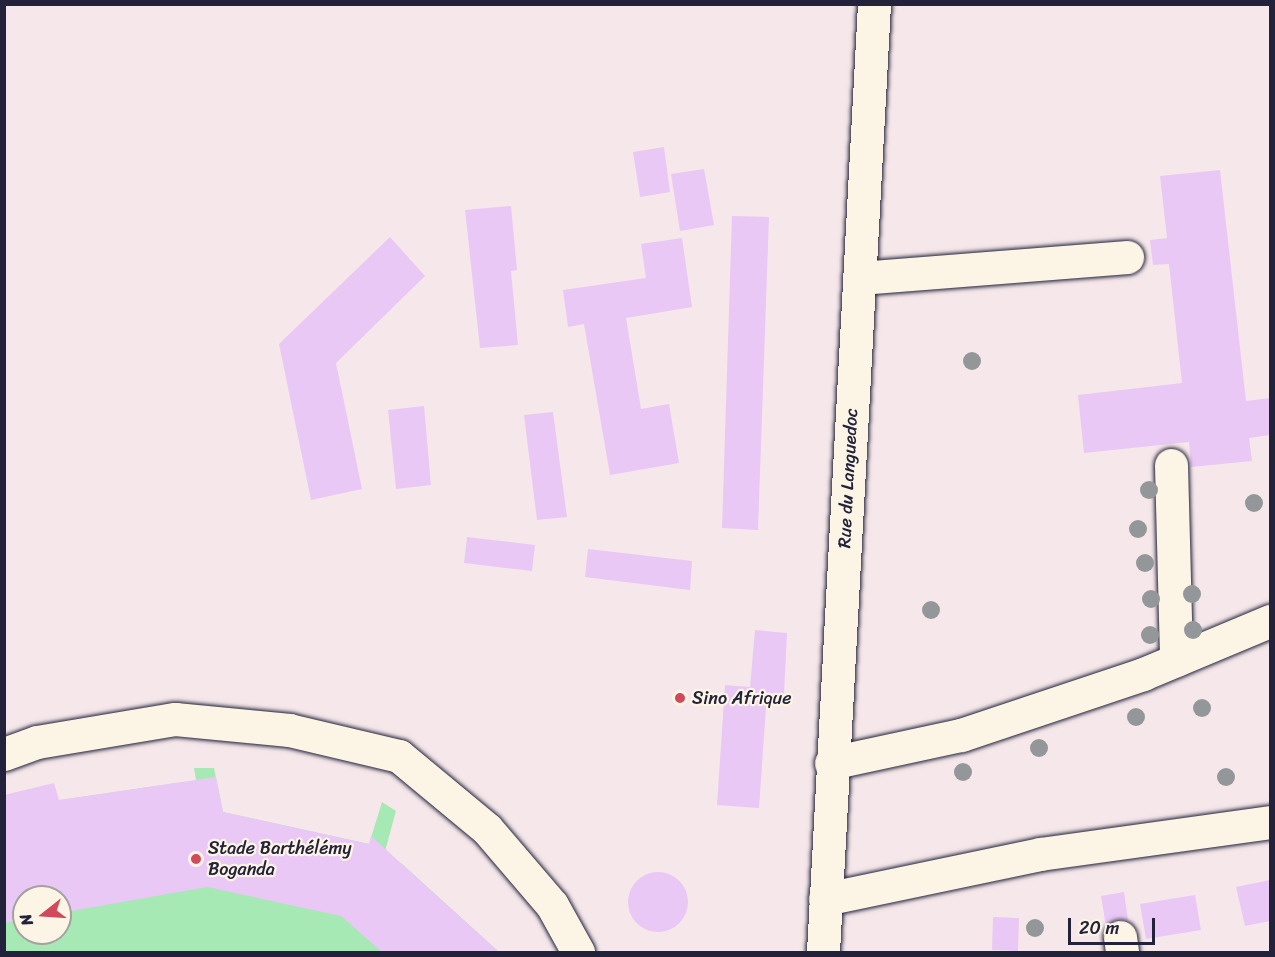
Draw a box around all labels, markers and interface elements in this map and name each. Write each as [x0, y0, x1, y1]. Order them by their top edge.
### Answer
street label: Rue du Languedoc [834, 407, 862, 549]
place label: Sino Afrique [692, 687, 791, 709]
marker: Sino Afrique [673, 691, 687, 705]
place label: Stade Barthélémy Boganda [208, 838, 351, 880]
marker: Stade Barthélémy Boganda [189, 852, 203, 866]
north arrow [12, 885, 72, 945]
scale bar [1071, 906, 1158, 944]
text: N [11, 910, 42, 929]
text: 20 m [1079, 912, 1119, 944]

